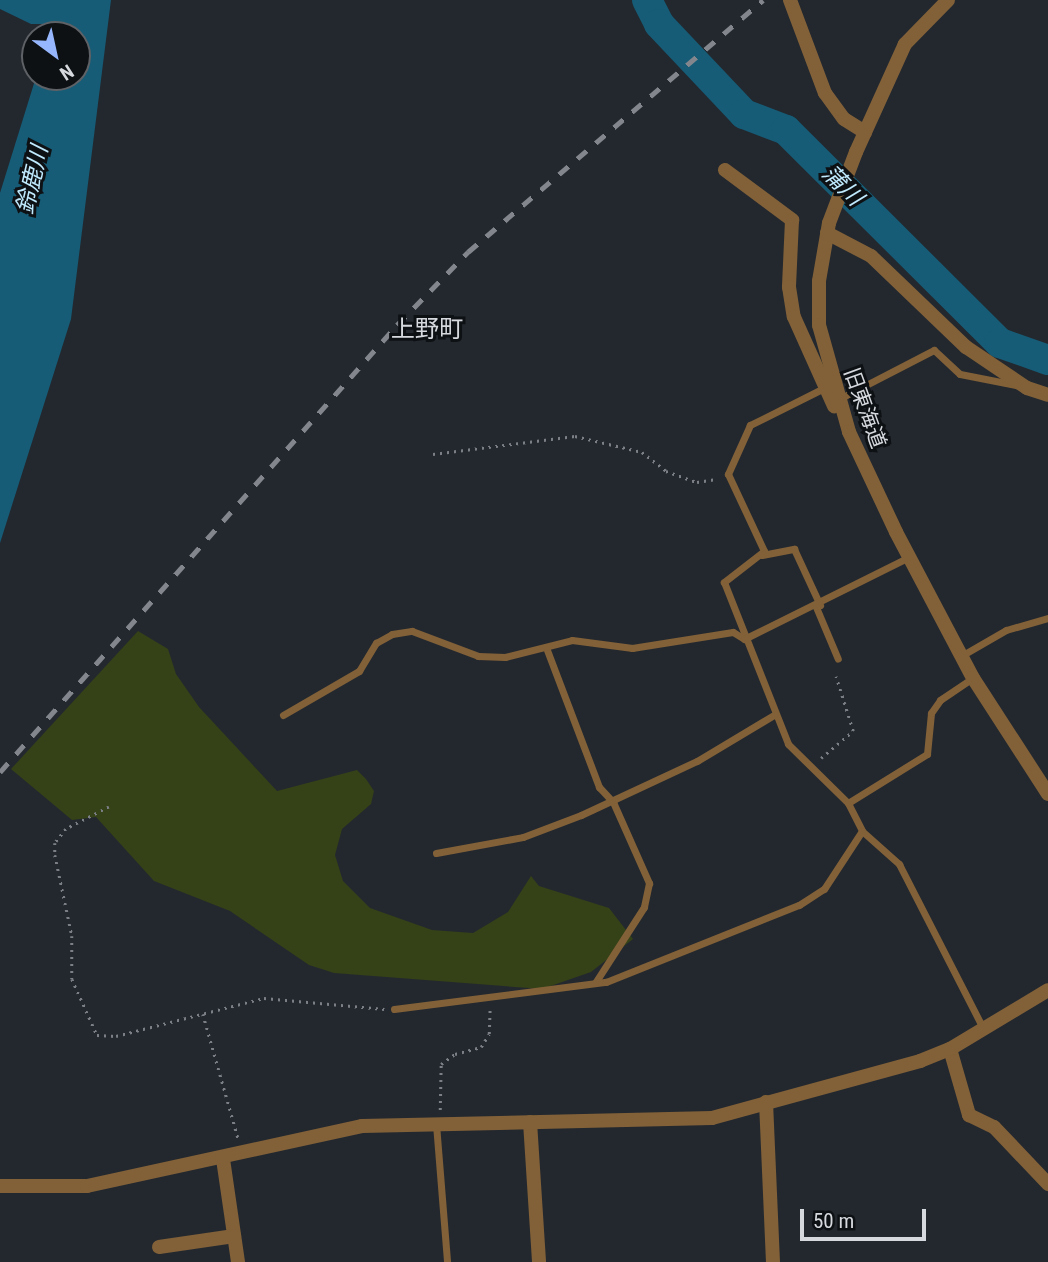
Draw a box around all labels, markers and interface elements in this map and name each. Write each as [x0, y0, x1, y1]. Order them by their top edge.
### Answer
north arrow [21, 21, 91, 91]
text: N [55, 60, 78, 85]
water label: 鈴鹿川 [12, 143, 54, 217]
water label: 蒲川 [816, 160, 868, 212]
district label: 上野町 [391, 316, 463, 344]
street label: 旧東海道 [839, 364, 891, 452]
scale bar [803, 1196, 929, 1240]
text: 50 m [813, 1209, 854, 1233]

